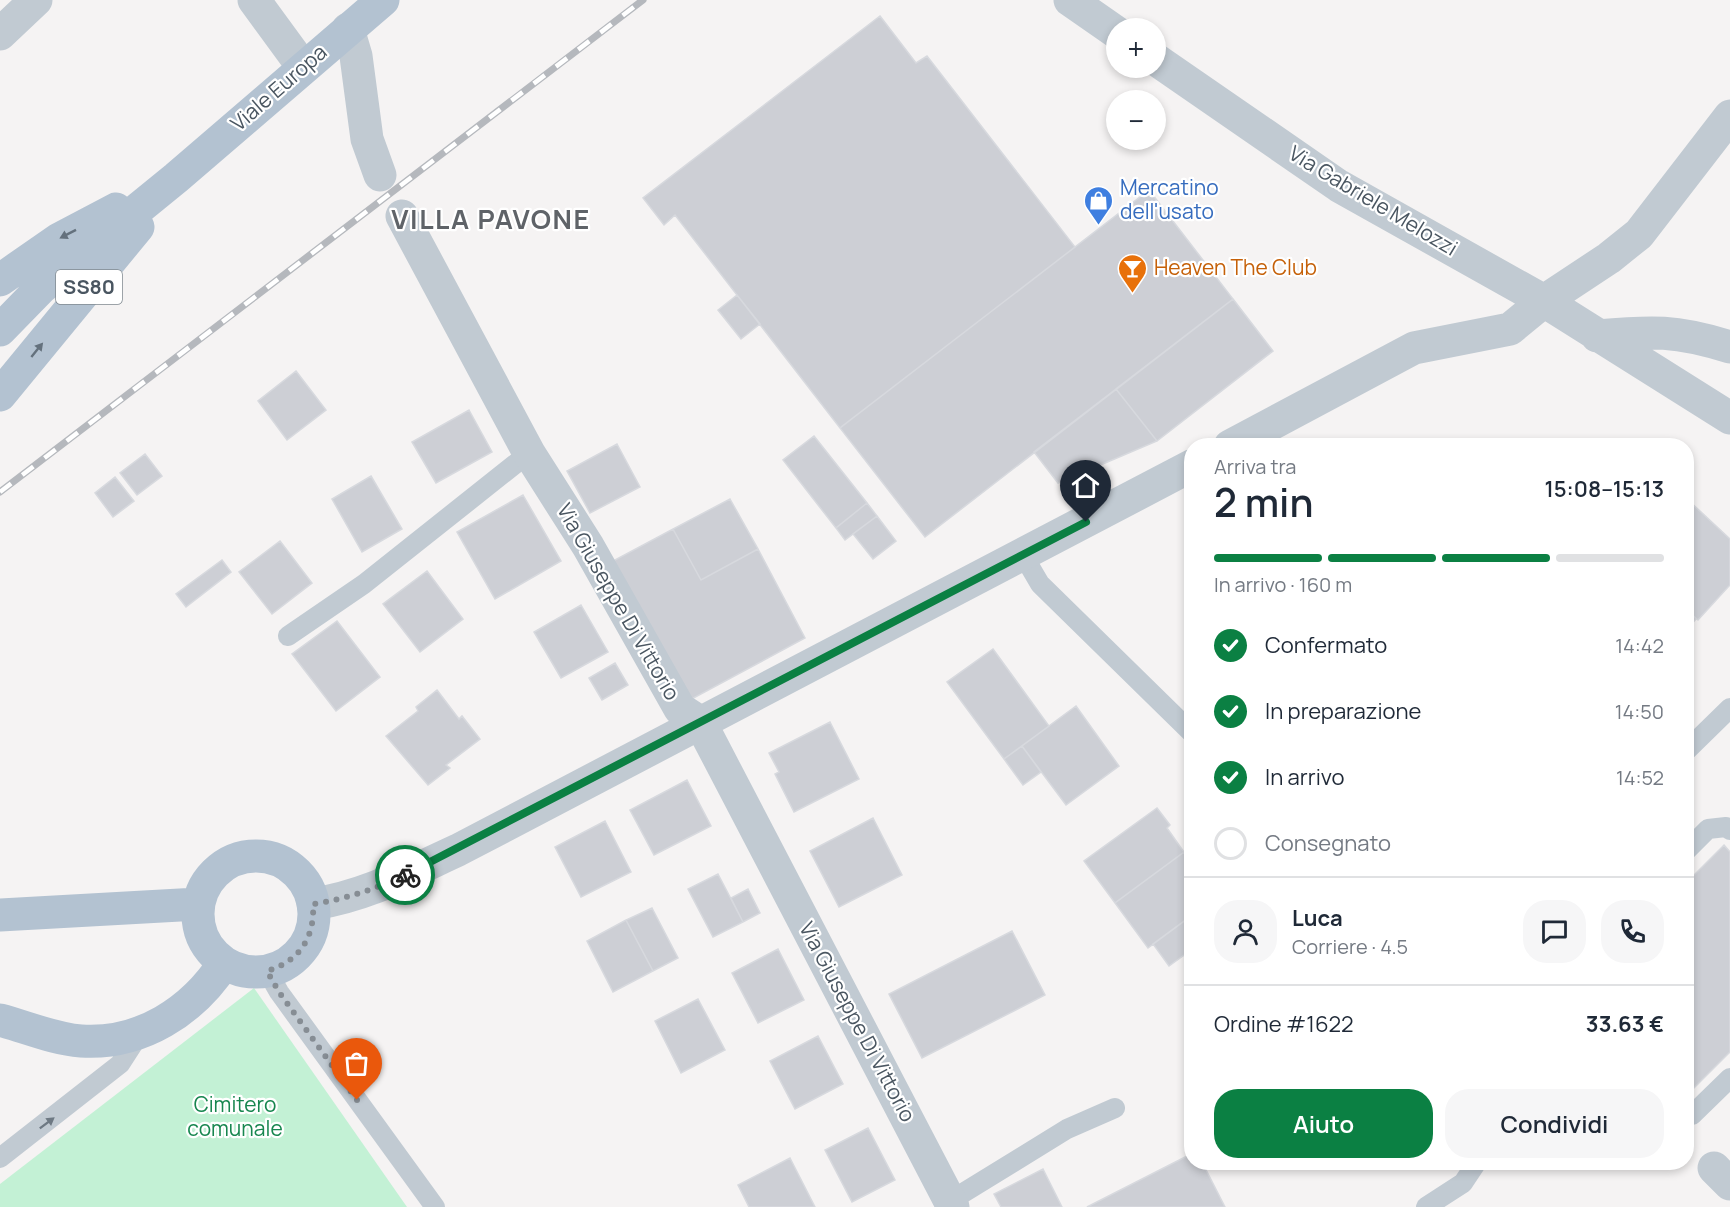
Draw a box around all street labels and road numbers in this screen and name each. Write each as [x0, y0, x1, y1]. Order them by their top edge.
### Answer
street label: Viale Europa [224, 38, 332, 137]
street label: Via Gabriele Melozzi [1284, 139, 1463, 262]
road number: SS80 [56, 270, 122, 304]
street label: Via Giuseppe Di Vittorio [551, 498, 687, 705]
street label: Via Giuseppe Di Vittorio [793, 917, 923, 1126]

